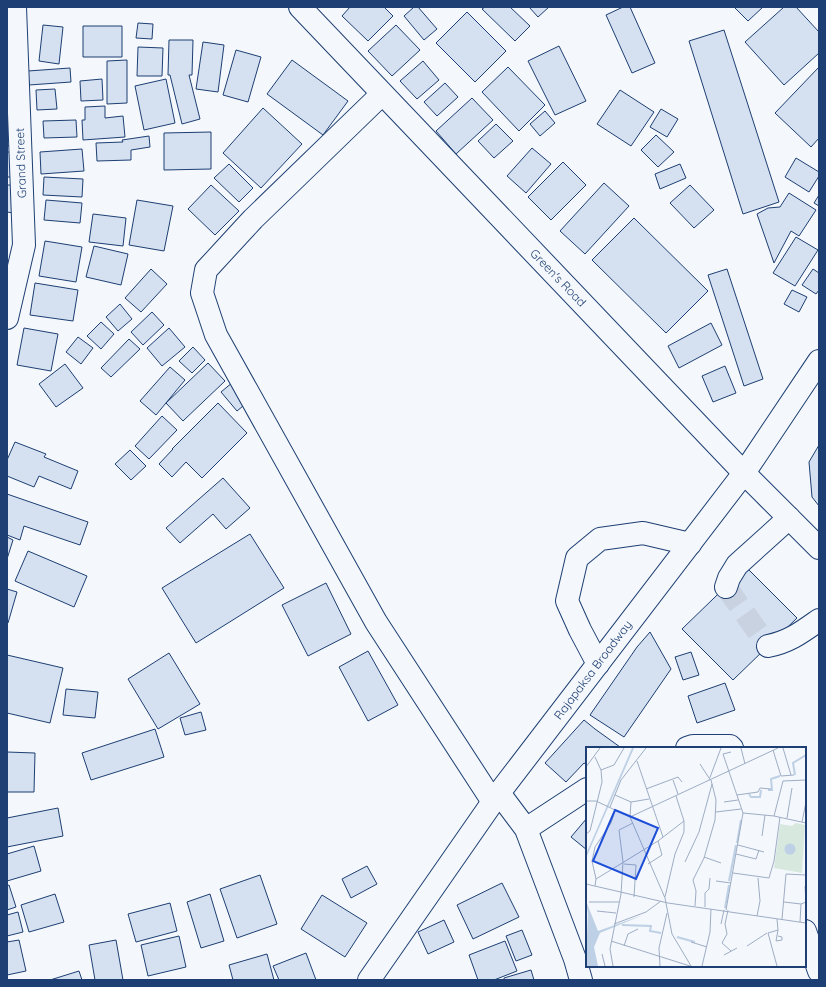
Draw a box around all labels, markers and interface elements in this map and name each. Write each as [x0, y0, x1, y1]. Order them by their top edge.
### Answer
street label: Grand Street [12, 128, 29, 198]
street label: Green's Road [527, 246, 590, 310]
street label: Rajapaksa Broadway [550, 617, 635, 722]
inset map [586, 747, 806, 967]

